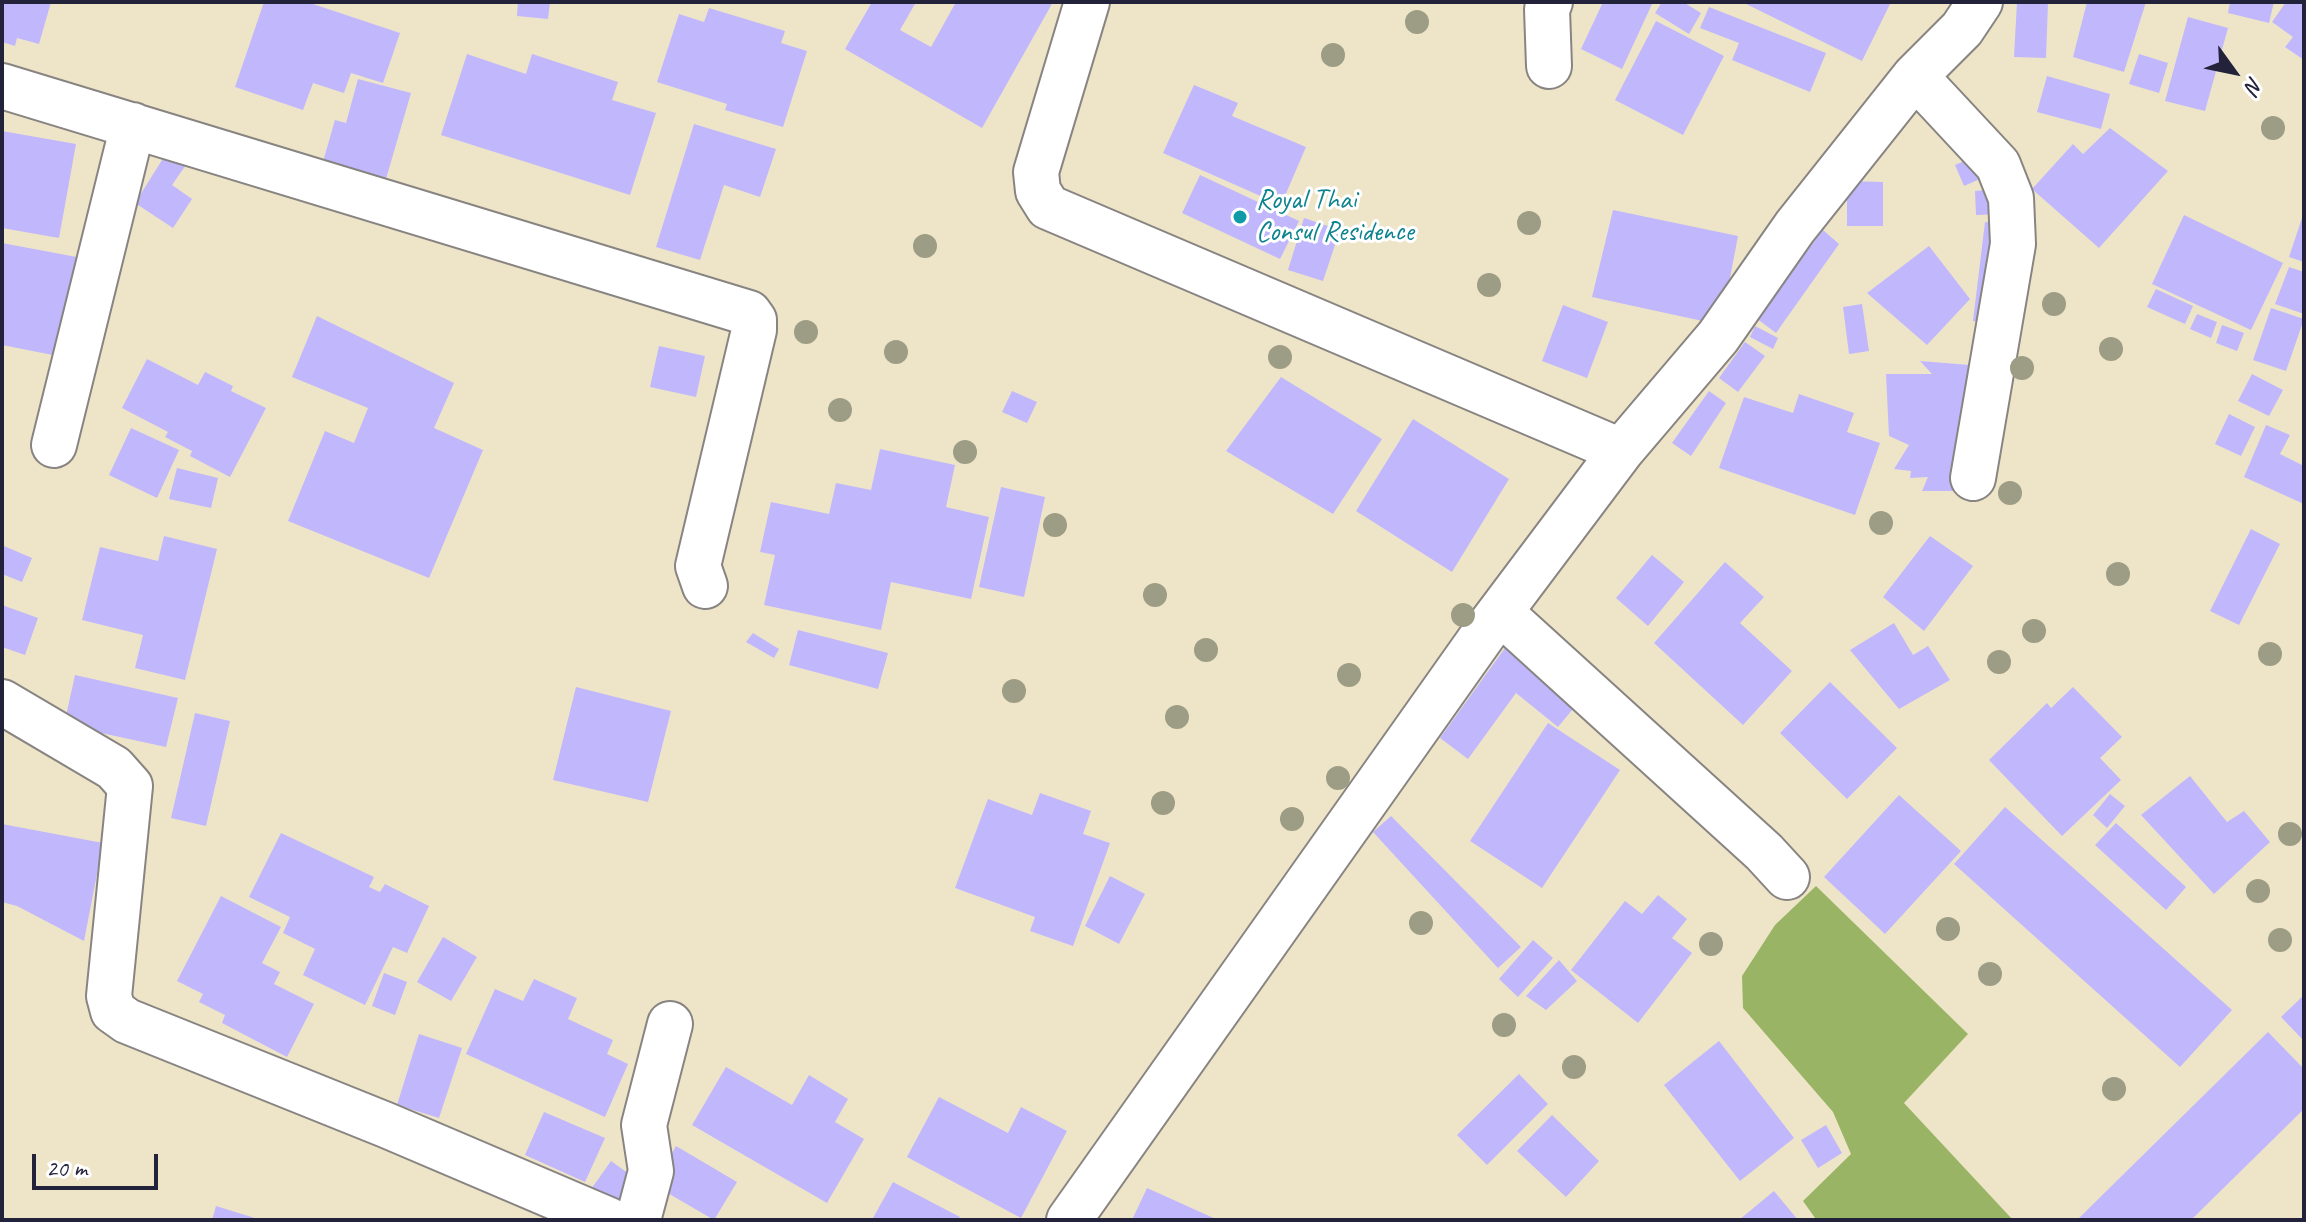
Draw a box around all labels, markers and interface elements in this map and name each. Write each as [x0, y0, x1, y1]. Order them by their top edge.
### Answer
north arrow [2194, 32, 2274, 112]
text: N [2239, 72, 2270, 98]
place label: Royal Thai Consul Residence [1256, 184, 1413, 250]
marker: Royal Thai Consul Residence [1231, 208, 1249, 226]
scale bar [36, 1138, 162, 1188]
text: 20 m [46, 1153, 87, 1183]

